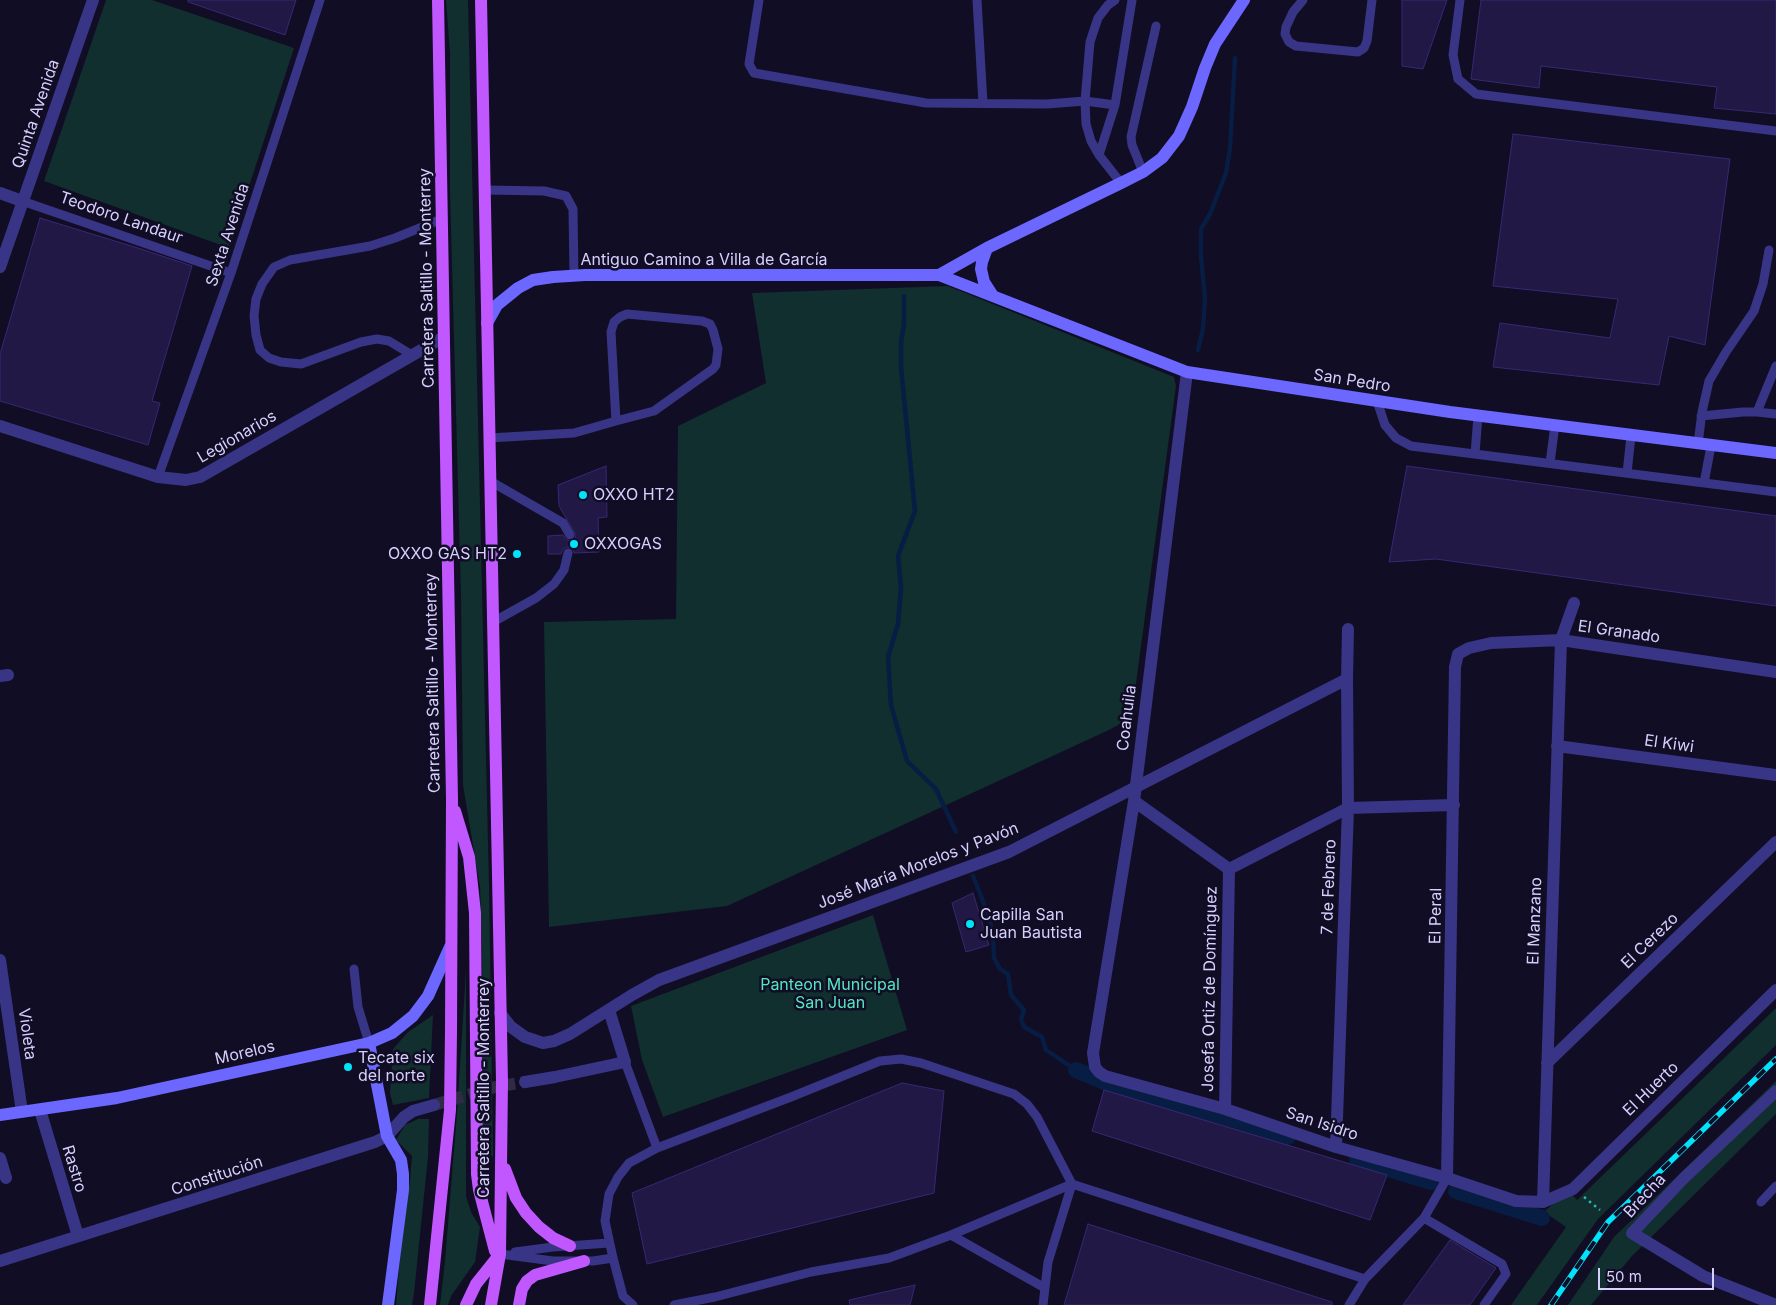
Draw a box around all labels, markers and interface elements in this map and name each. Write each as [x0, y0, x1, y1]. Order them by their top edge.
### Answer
street label: Quinta Avenida [8, 57, 64, 171]
street label: Carretera Saltillo - Monterrey [415, 168, 439, 388]
street label: Sexta Avenida [202, 181, 254, 289]
street label: Teodoro Landaur [57, 188, 185, 248]
street label: Antiguo Camino a Villa de García [580, 250, 828, 270]
street label: San Pedro [1312, 365, 1392, 397]
street label: Legionarios [194, 407, 280, 467]
place label: OXXO HT2 [593, 485, 675, 505]
marker: OXXO HT2 [577, 489, 589, 501]
place label: OXXOGAS [584, 534, 662, 554]
marker: OXXOGAS [568, 538, 580, 550]
place label: OXXO GAS HT2 [388, 544, 507, 564]
marker: OXXO GAS HT2 [511, 548, 523, 560]
street label: Carretera Saltillo - Monterrey [421, 573, 445, 793]
street label: El Granado [1577, 617, 1661, 647]
street label: Coahuila [1113, 684, 1141, 752]
street label: El Kiwi [1643, 731, 1695, 757]
street label: José María Morelos y Pavón [815, 819, 1021, 913]
street label: 7 de Febrero [1318, 839, 1340, 935]
street label: El Manzano [1524, 877, 1546, 965]
street label: Josefa Ortiz de Domínguez [1199, 886, 1221, 1092]
street label: El Peral [1426, 888, 1446, 944]
place label: Capilla San Juan Bautista [980, 905, 1082, 943]
street label: El Cerezo [1617, 909, 1683, 973]
marker: Capilla San Juan Bautista [964, 918, 976, 930]
park label: Panteon Municipal San Juan [760, 975, 900, 1013]
street label: Carretera Saltillo - Monterrey [474, 978, 494, 1198]
street label: Violeta [14, 1007, 40, 1061]
street label: Morelos [213, 1037, 277, 1069]
place label: Tecate six del norte [358, 1048, 435, 1086]
street label: El Huerto [1619, 1058, 1683, 1120]
marker: Tecate six del norte [342, 1061, 354, 1073]
street label: San Isidro [1283, 1103, 1361, 1145]
street label: Rastro [58, 1143, 90, 1195]
street label: Constitución [169, 1152, 265, 1200]
street label: Brecha [1620, 1170, 1670, 1222]
scale bar [1601, 1258, 1717, 1290]
text: 50 m [1606, 1267, 1642, 1286]

